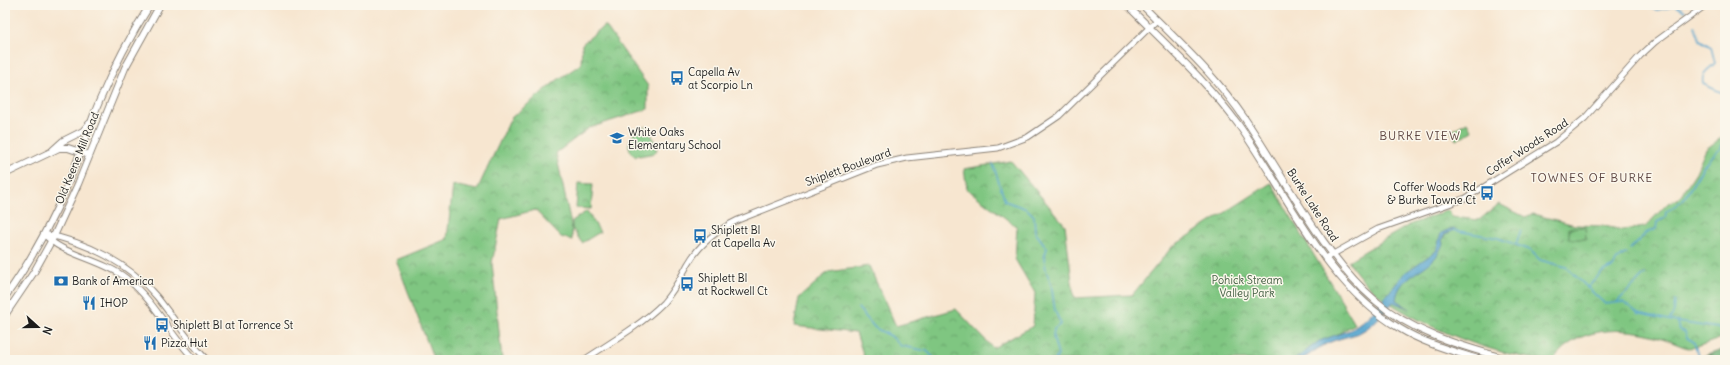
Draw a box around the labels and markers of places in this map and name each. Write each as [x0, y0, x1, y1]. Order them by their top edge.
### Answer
place label: Capella Av at Scorpio Ln [688, 65, 753, 92]
bus stop icon: Capella Av at Scorpio Ln [669, 70, 685, 86]
place label: White Oaks Elementary School [628, 125, 721, 152]
school or university icon: White Oaks Elementary School [609, 130, 625, 146]
place label: Coffer Woods Rd & Burke Towne Ct [1387, 180, 1477, 207]
bus stop icon: Coffer Woods Rd & Burke Towne Ct [1479, 185, 1495, 201]
place label: Shiplett Bl at Capella Av [711, 223, 776, 250]
bus stop icon: Shiplett Bl at Capella Av [692, 228, 708, 244]
place label: Shiplett Bl at Rockwell Ct [698, 271, 768, 298]
bank icon: Bank of America [53, 273, 69, 289]
place label: Bank of America [72, 274, 154, 288]
bus stop icon: Shiplett Bl at Rockwell Ct [679, 276, 695, 292]
restaurant icon: IHOP [81, 295, 97, 311]
place label: IHOP [100, 296, 128, 310]
bus stop icon: Shiplett Bl at Torrence St [154, 317, 170, 333]
place label: Shiplett Bl at Torrence St [173, 318, 294, 332]
restaurant icon: Pizza Hut [142, 335, 158, 351]
place label: Pizza Hut [161, 336, 208, 350]

